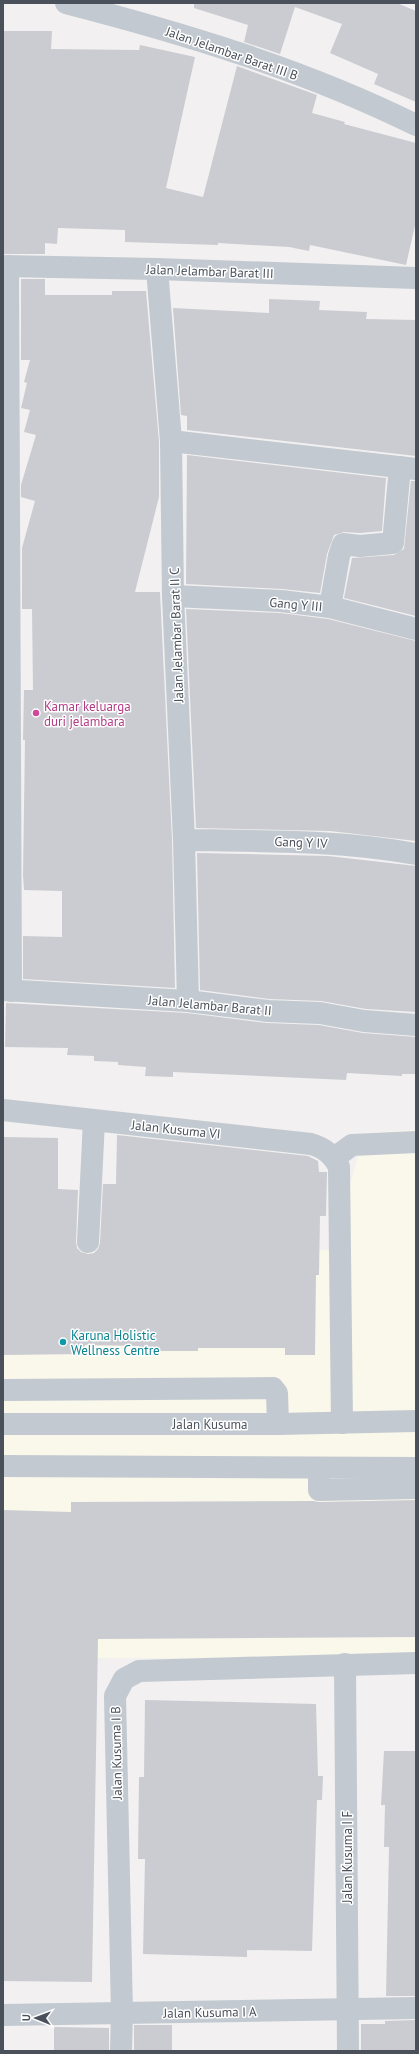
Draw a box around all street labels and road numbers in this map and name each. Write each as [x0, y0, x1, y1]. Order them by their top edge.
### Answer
street label: Jalan Jelambar Barat III B [162, 23, 300, 84]
street label: Jalan Jelambar Barat III [145, 261, 274, 282]
street label: Jalan Jelambar Barat II C [166, 567, 187, 704]
street label: Gang Y III [269, 594, 323, 615]
street label: Gang Y IV [274, 833, 328, 852]
street label: Jalan Jelambar Barat II [146, 992, 272, 1019]
street label: Jalan Kusuma VI [130, 1116, 221, 1143]
street label: Jalan Kusuma [171, 1416, 248, 1433]
street label: Jalan Kusuma I B [107, 1706, 126, 1801]
street label: Jalan Kusuma I F [339, 1810, 356, 1904]
street label: Jalan Kusuma I A [162, 2003, 257, 2022]

